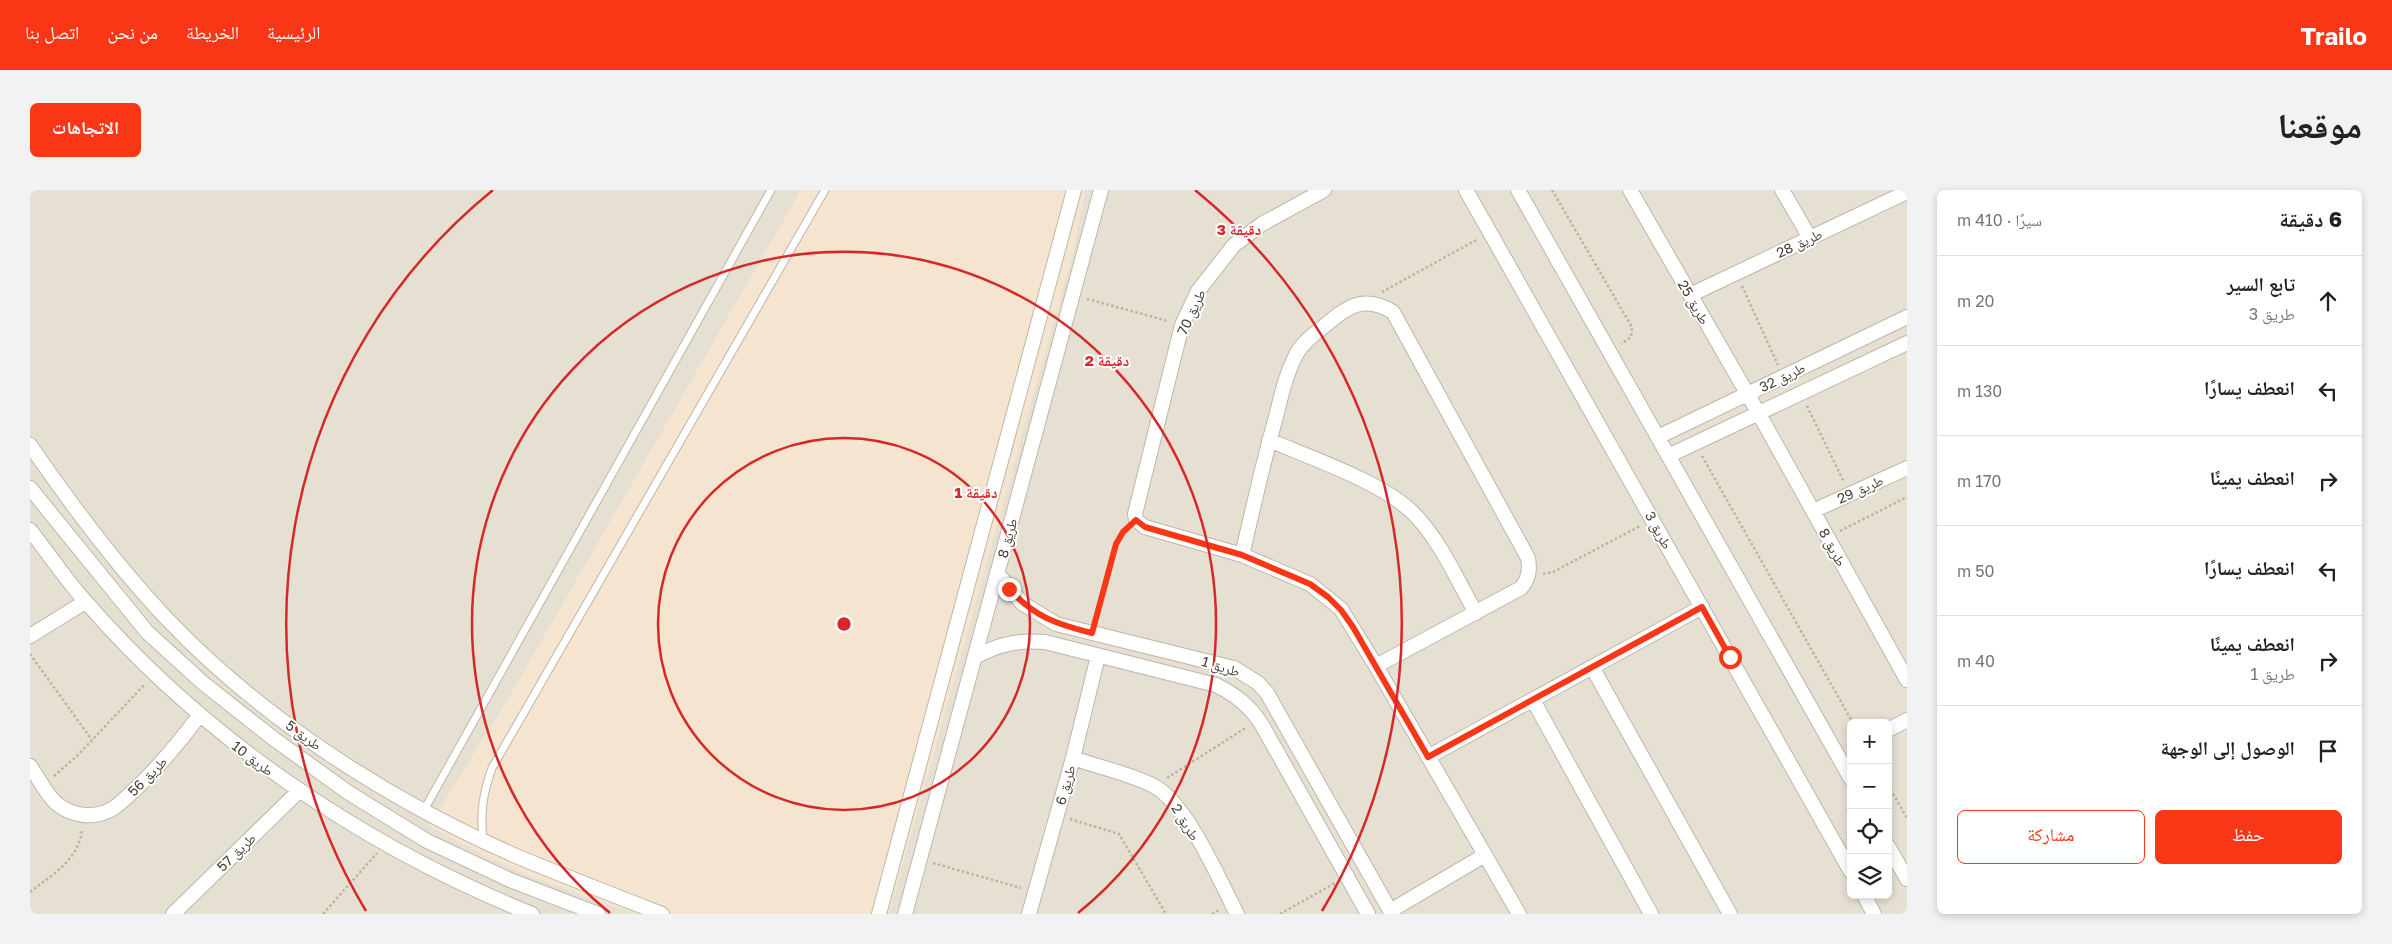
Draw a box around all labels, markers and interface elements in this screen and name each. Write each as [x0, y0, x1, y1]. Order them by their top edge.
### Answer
text: اتصل بنا [25, 21, 79, 43]
text: من نحن [107, 21, 158, 43]
text: الخريطة [186, 21, 239, 43]
text: الرئيسية [267, 21, 320, 43]
text: Trailo [2301, 21, 2367, 50]
button: الاتجاهات [30, 103, 141, 157]
text: موقعنا [2277, 104, 2362, 146]
text: 6 دقيقة [2279, 206, 2342, 232]
text: سيرًا · 410 m [1957, 210, 2042, 230]
text: 3 دقيقة [1217, 220, 1261, 238]
street label: طريق 28 [1773, 225, 1826, 263]
text: تابع السير [2227, 272, 2295, 295]
street label: طريق 25 [1673, 277, 1713, 328]
street label: طريق 70 [1173, 287, 1211, 338]
icon: ahead [2314, 287, 2342, 315]
text: 20 m [1957, 291, 1994, 311]
text: طريق 3 [2249, 304, 2295, 324]
text: 2 دقيقة [1085, 351, 1129, 369]
street label: طريق 32 [1756, 359, 1808, 397]
text: انعطف يسارًا [2204, 376, 2295, 399]
icon: left [2314, 377, 2342, 405]
text: 130 m [1957, 381, 2002, 401]
text: انعطف يمينًا [2210, 466, 2295, 489]
icon: right [2314, 467, 2342, 495]
street label: طريق 29 [1834, 471, 1887, 509]
text: 170 m [1957, 471, 2001, 491]
text: 1 دقيقة [955, 483, 998, 501]
street label: طريق 3 [1640, 508, 1676, 553]
street label: طريق 8 [994, 516, 1022, 560]
street label: طريق 8 [1814, 525, 1850, 570]
text: انعطف يسارًا [2204, 556, 2295, 579]
icon: left [2314, 557, 2342, 585]
text: 50 m [1957, 561, 1994, 581]
route end [998, 578, 1021, 601]
centre of rings [835, 615, 853, 633]
text: انعطف يمينًا [2210, 632, 2295, 655]
route start [1719, 646, 1742, 669]
icon: right [2314, 647, 2342, 675]
text: 40 m [1957, 651, 1995, 671]
street label: طريق 1 [1199, 652, 1242, 682]
text: طريق 1 [2250, 664, 2295, 684]
street label: طريق 5 [282, 716, 325, 755]
map controls [1847, 719, 1892, 899]
button: + [1847, 719, 1892, 764]
text: الوصول إلى الوجهة [2161, 736, 2295, 759]
street label: طريق 10 [228, 737, 277, 781]
icon: arrive [2314, 737, 2342, 765]
street label: طريق 56 [124, 753, 172, 801]
street label: طريق 6 [1051, 763, 1081, 807]
button: − [1847, 764, 1892, 809]
street label: طريق 2 [1166, 800, 1204, 845]
button: locate [1847, 809, 1892, 854]
button: مشاركة [1957, 810, 2145, 864]
button: حفظ [2155, 810, 2342, 864]
street label: طريق 57 [213, 829, 260, 876]
button: layers [1847, 854, 1892, 899]

